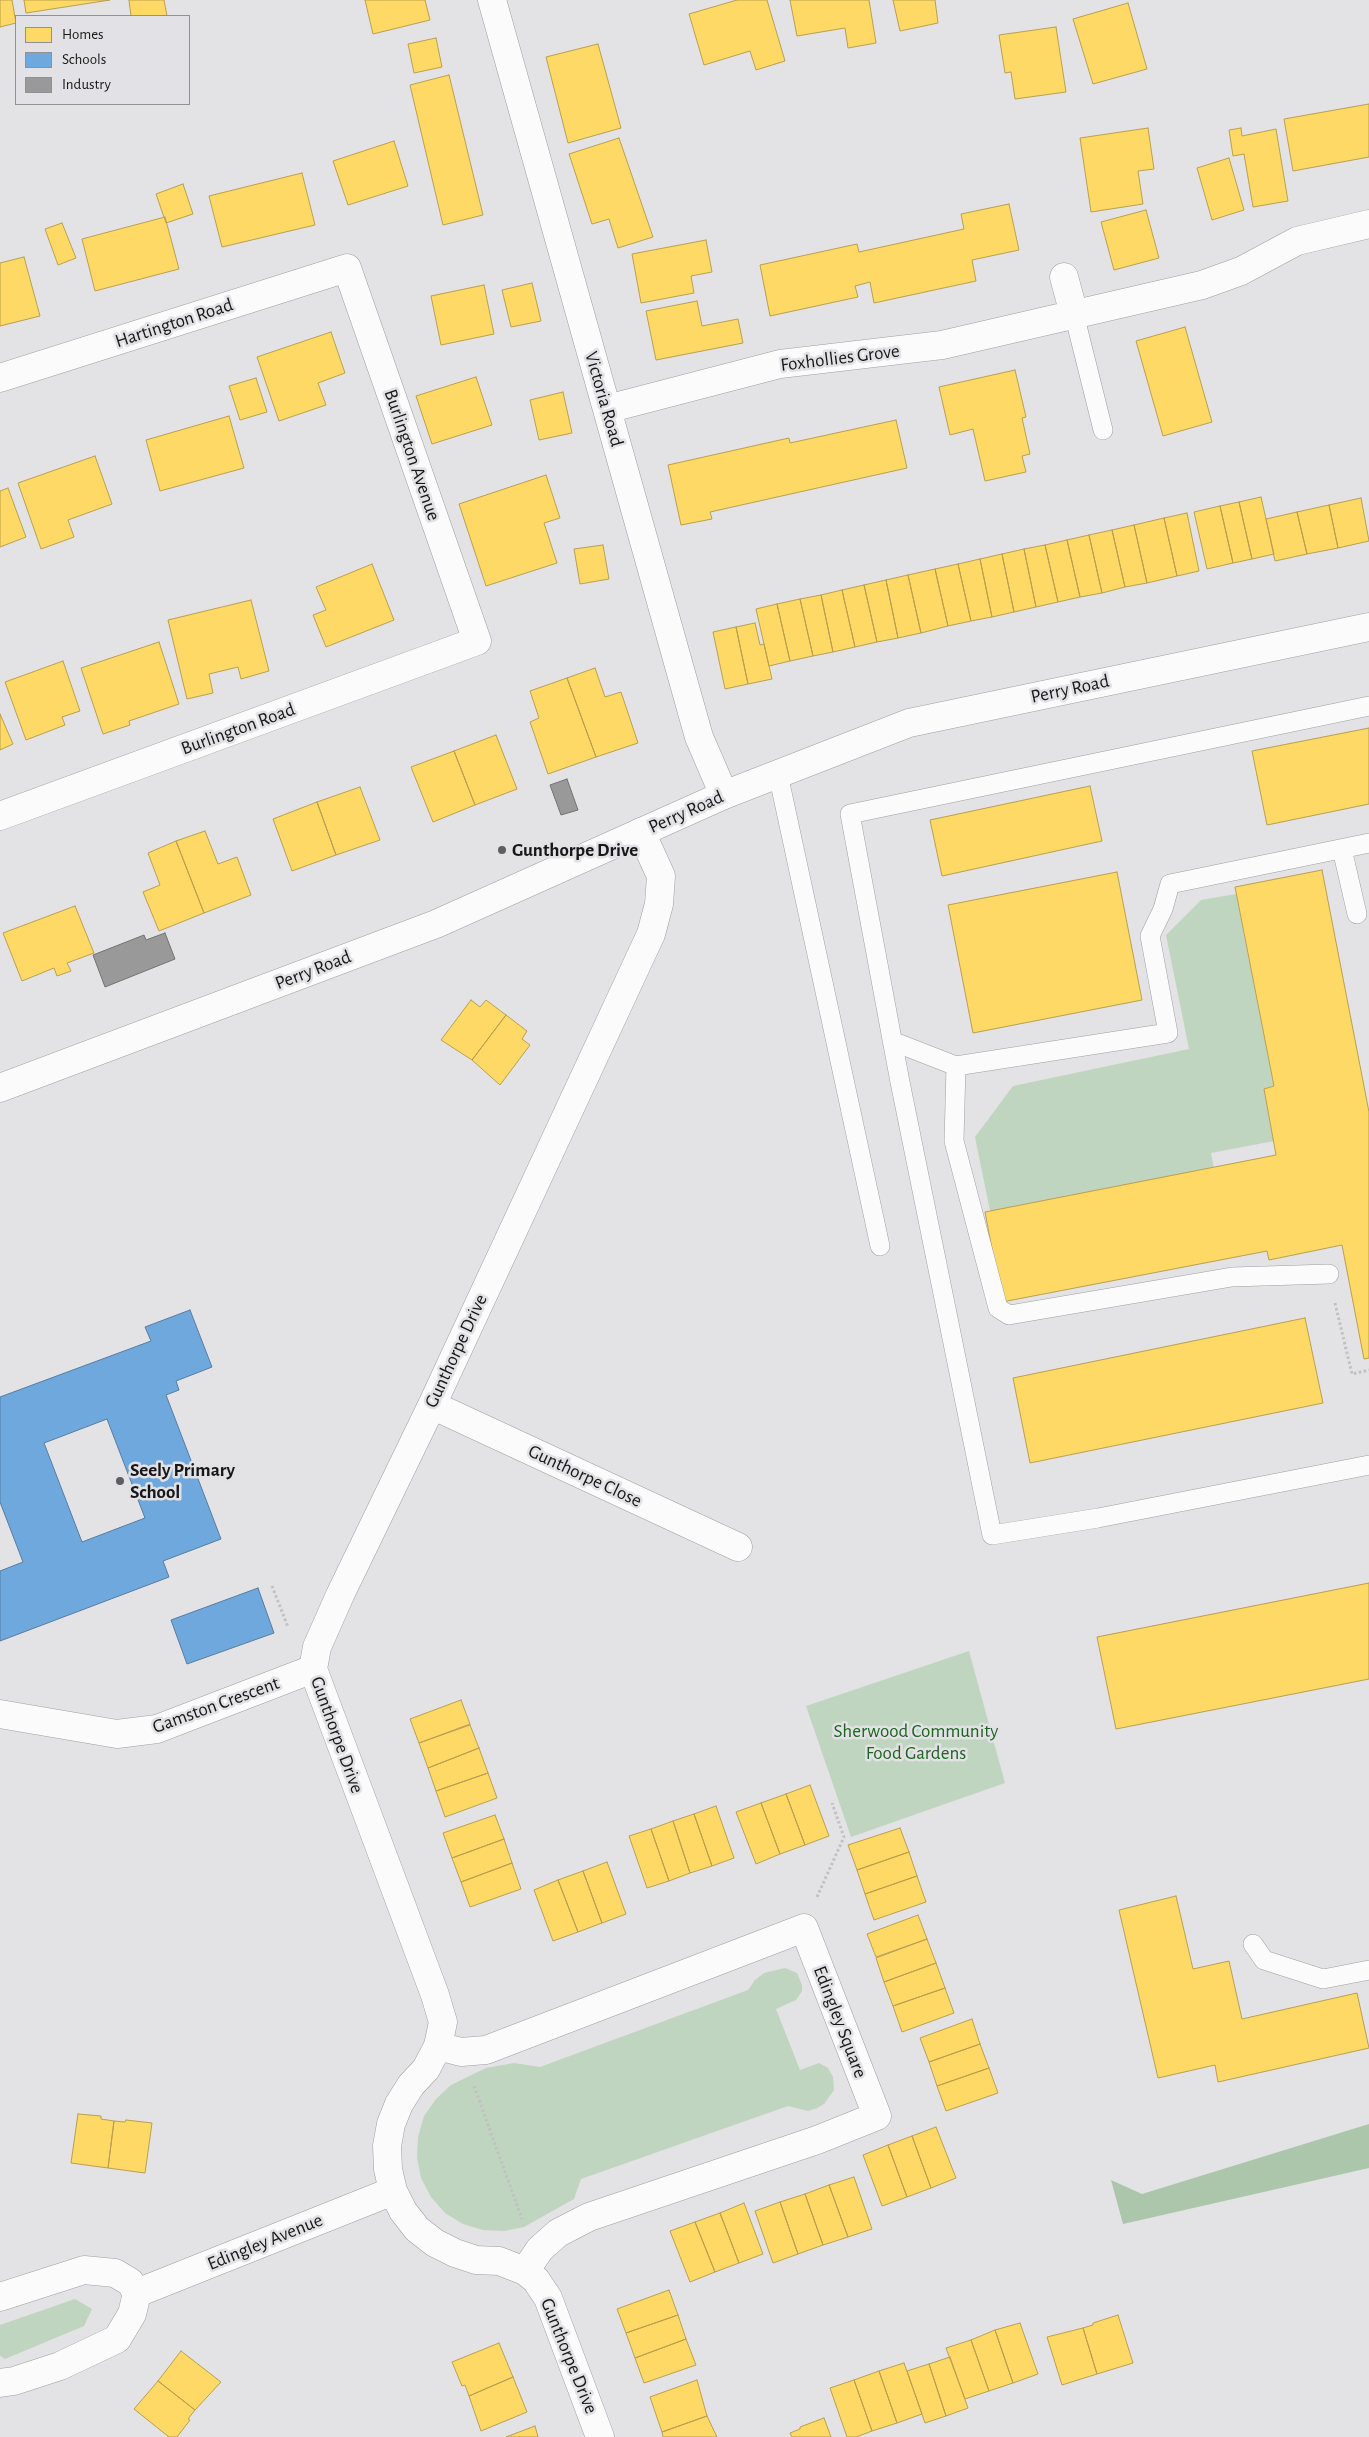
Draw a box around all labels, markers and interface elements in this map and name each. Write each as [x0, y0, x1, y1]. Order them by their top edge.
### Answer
legend [15, 15, 190, 105]
text: Homes [62, 27, 104, 42]
text: Schools [62, 52, 106, 67]
text: Industry [62, 77, 111, 92]
street label: Hartington Road [112, 293, 236, 353]
street label: Foxhollies Grove [779, 339, 901, 377]
street label: Victoria Road [580, 349, 628, 449]
street label: Burlington Avenue [379, 386, 445, 524]
street label: Perry Road [1029, 670, 1111, 708]
street label: Burlington Road [178, 698, 298, 760]
street label: Perry Road [645, 785, 727, 839]
place label: Gunthorpe Drive [512, 839, 638, 861]
marker: Gunthorpe Drive [496, 844, 508, 856]
street label: Perry Road [272, 945, 354, 995]
street label: Gunthorpe Drive [420, 1291, 492, 1411]
street label: Gunthorpe Close [525, 1440, 645, 1512]
place label: Seely Primary School [130, 1459, 235, 1503]
marker: Seely Primary School [114, 1475, 126, 1487]
street label: Gamston Crescent [149, 1672, 283, 1738]
street label: Gunthorpe Drive [305, 1673, 369, 1797]
park label: Sherwood Community Food Gardens [834, 1720, 998, 1764]
street label: Edingley Square [808, 1963, 872, 2081]
street label: Edingley Avenue [204, 2209, 326, 2275]
street label: Gunthorpe Drive [535, 2295, 603, 2417]

